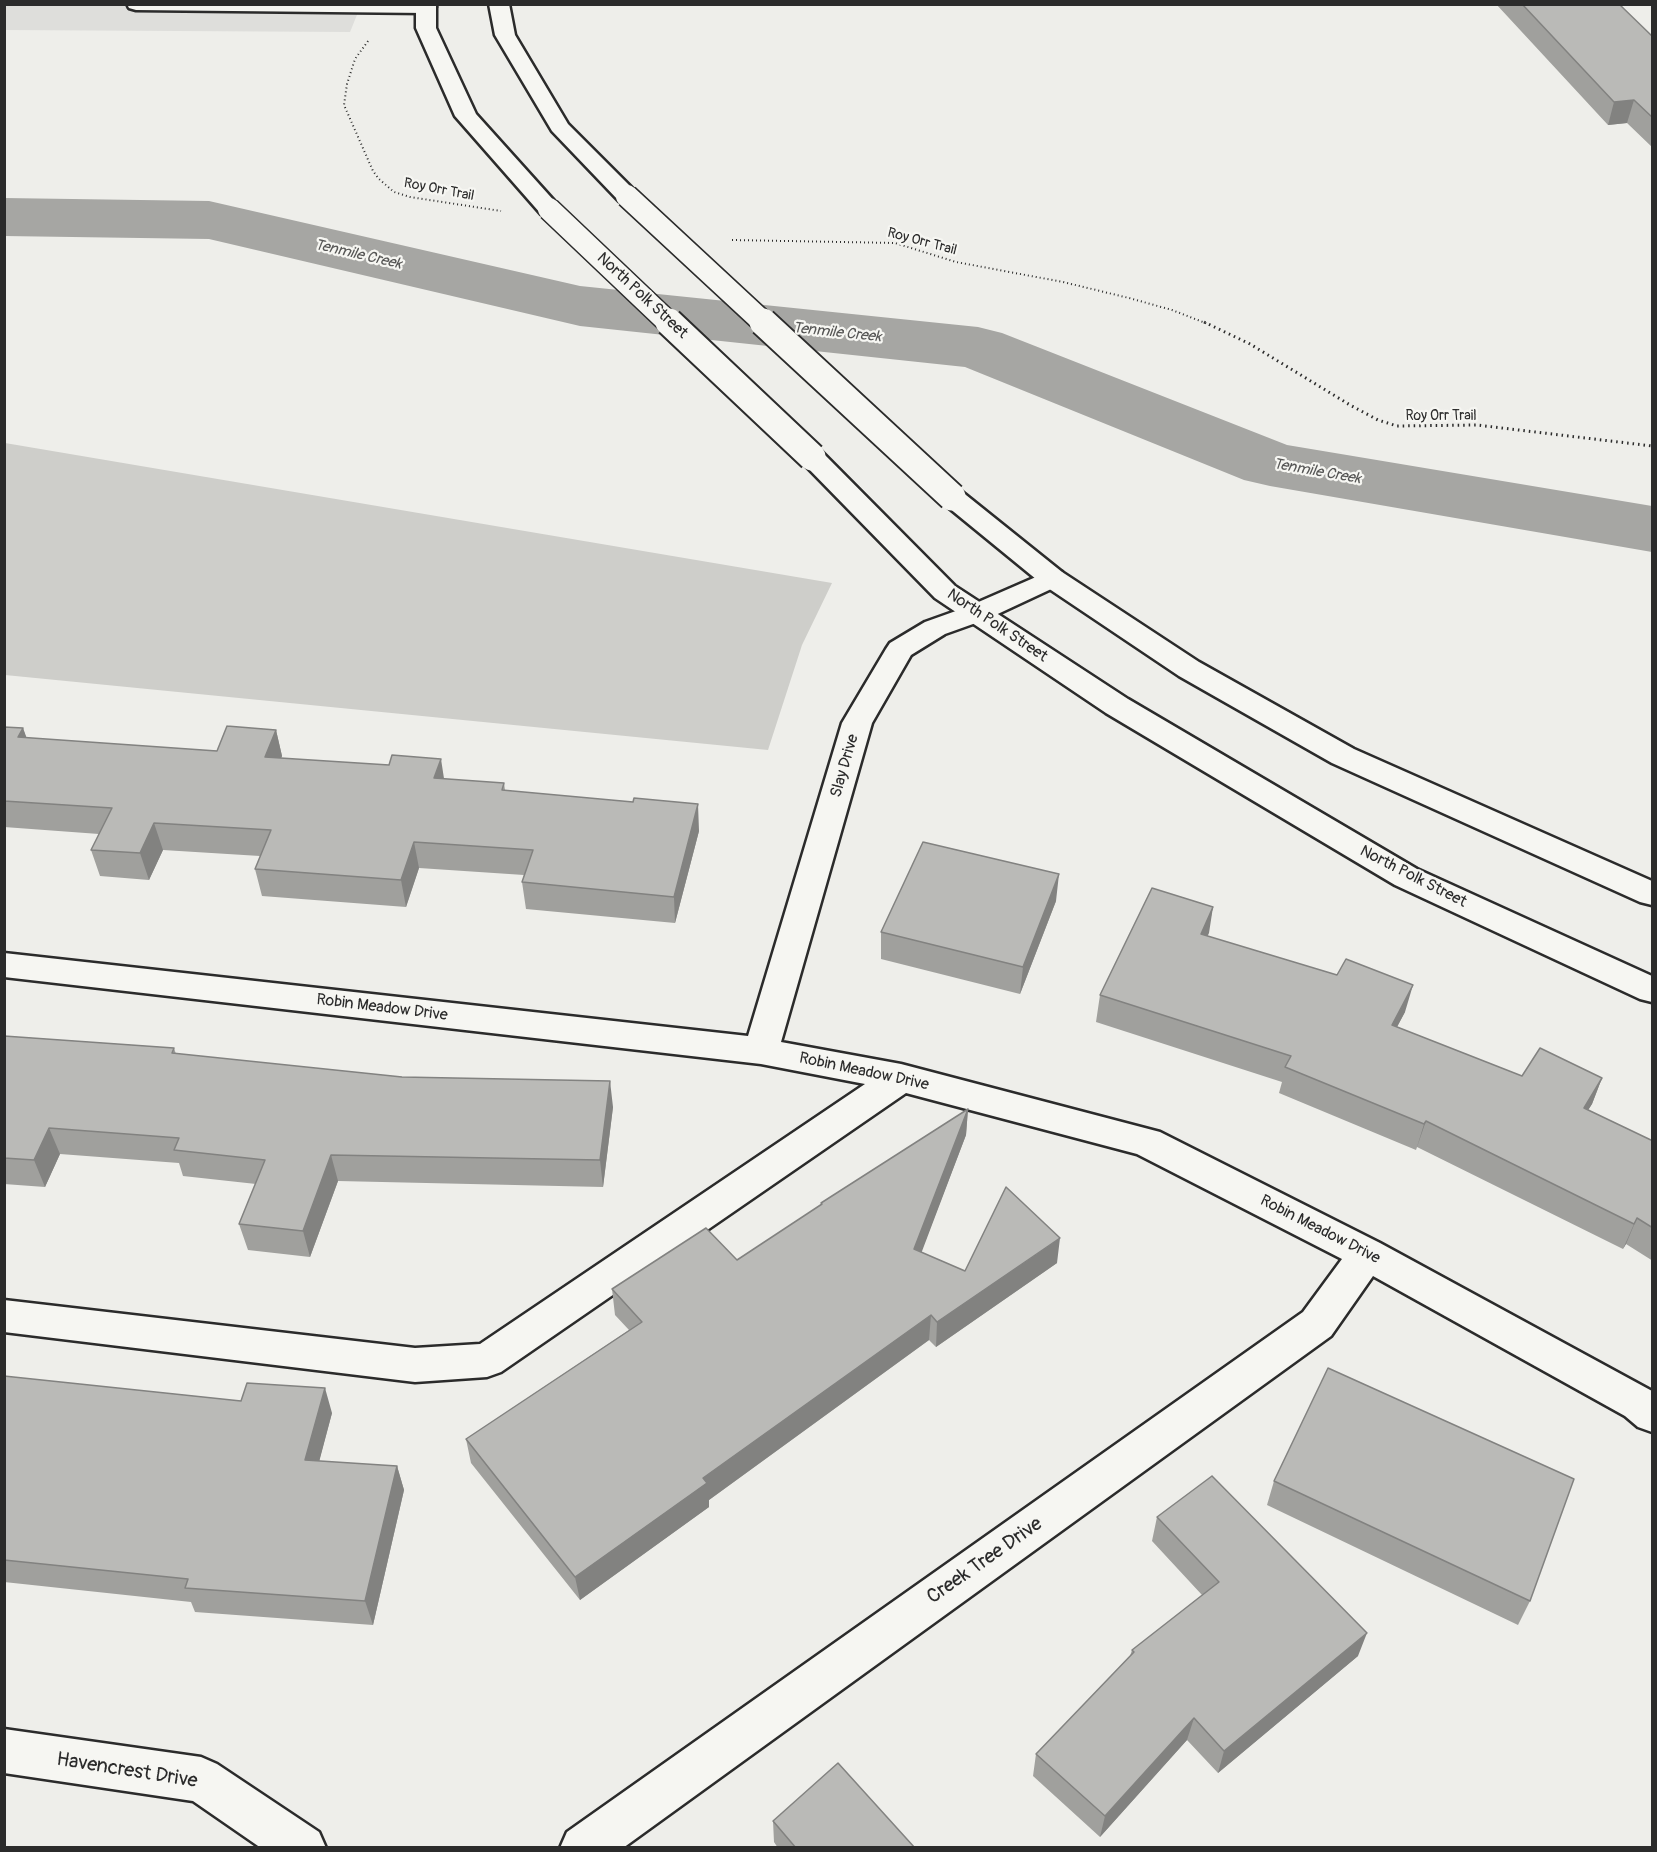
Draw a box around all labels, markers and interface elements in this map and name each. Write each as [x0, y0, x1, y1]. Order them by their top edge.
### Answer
street label: Roy Orr Trail [402, 175, 476, 205]
street label: Roy Orr Trail [885, 225, 959, 259]
water label: Tenmile Creek [313, 236, 403, 274]
street label: North Polk Street [593, 249, 691, 343]
water label: Tenmile Creek [792, 319, 882, 347]
street label: Roy Orr Trail [1405, 408, 1477, 424]
water label: Tenmile Creek [1272, 455, 1362, 489]
street label: North Polk Street [943, 585, 1051, 667]
street label: Slay Drive [827, 732, 863, 800]
street label: North Polk Street [1356, 842, 1470, 912]
street label: Robin Meadow Drive [315, 990, 449, 1026]
street label: Robin Meadow Drive [797, 1049, 931, 1095]
street label: Robin Meadow Drive [1257, 1191, 1383, 1269]
street label: Creek Tree Drive [923, 1512, 1047, 1610]
street label: Havencrest Drive [55, 1748, 199, 1794]

